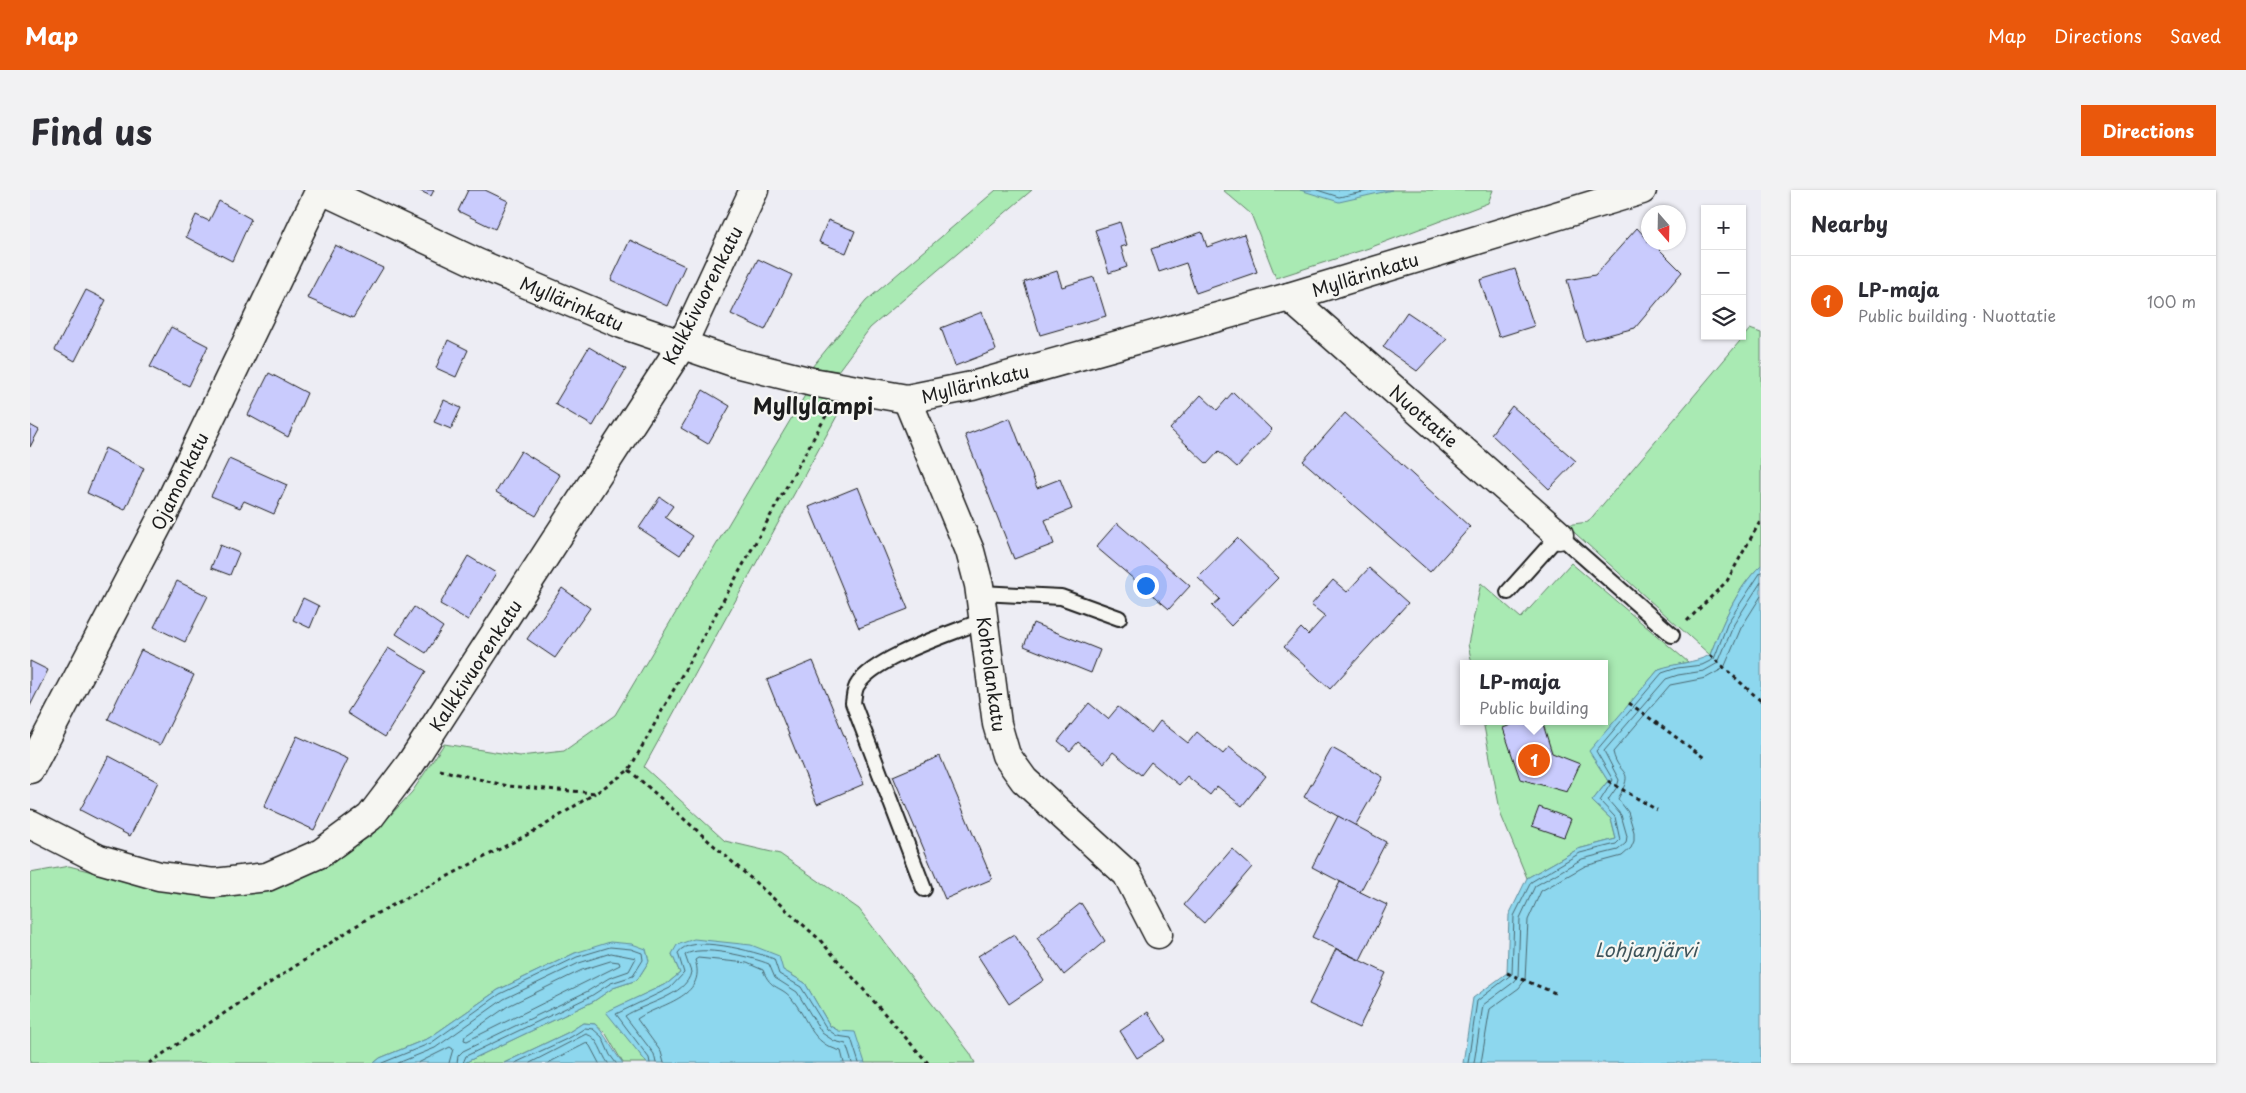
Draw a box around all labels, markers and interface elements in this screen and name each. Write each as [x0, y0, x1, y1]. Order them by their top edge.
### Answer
text: Map [25, 17, 78, 53]
text: Map [1988, 22, 2026, 49]
text: Directions [2054, 22, 2142, 49]
text: Saved [2170, 22, 2221, 49]
text: Find us [30, 104, 152, 157]
button: Directions [2081, 105, 2216, 156]
north arrow [1641, 205, 1686, 250]
map controls [1701, 205, 1746, 340]
button: + [1701, 205, 1746, 250]
text: Nearby [1811, 207, 1888, 239]
street label: Kalkkivuorenkatu [655, 221, 749, 369]
street label: Myllärinkatu [1308, 245, 1422, 303]
button: − [1701, 250, 1746, 295]
street label: Myllärinkatu [516, 269, 628, 337]
text: LP-maja [1858, 275, 1940, 303]
text: 1 [1823, 289, 1831, 313]
text: 100 m [2147, 289, 2196, 313]
button: layers [1701, 295, 1746, 340]
text: Public building · Nuottatie [1858, 303, 2056, 327]
street label: Myllärinkatu [918, 357, 1032, 409]
street label: Nuottatie [1384, 378, 1464, 454]
district label: Myllylampi [753, 388, 873, 421]
street label: Ojamonkatu [144, 427, 214, 535]
your location [1133, 573, 1159, 599]
street label: Kalkkivuorenkatu [422, 594, 528, 736]
street label: Kohtolankatu [971, 614, 1013, 734]
popup [1460, 660, 1608, 725]
text: LP-maja [1479, 667, 1561, 695]
text: Public building [1479, 695, 1589, 719]
pin: 1 [1518, 741, 1550, 779]
water label: Lohjanjärvi [1595, 935, 1700, 963]

